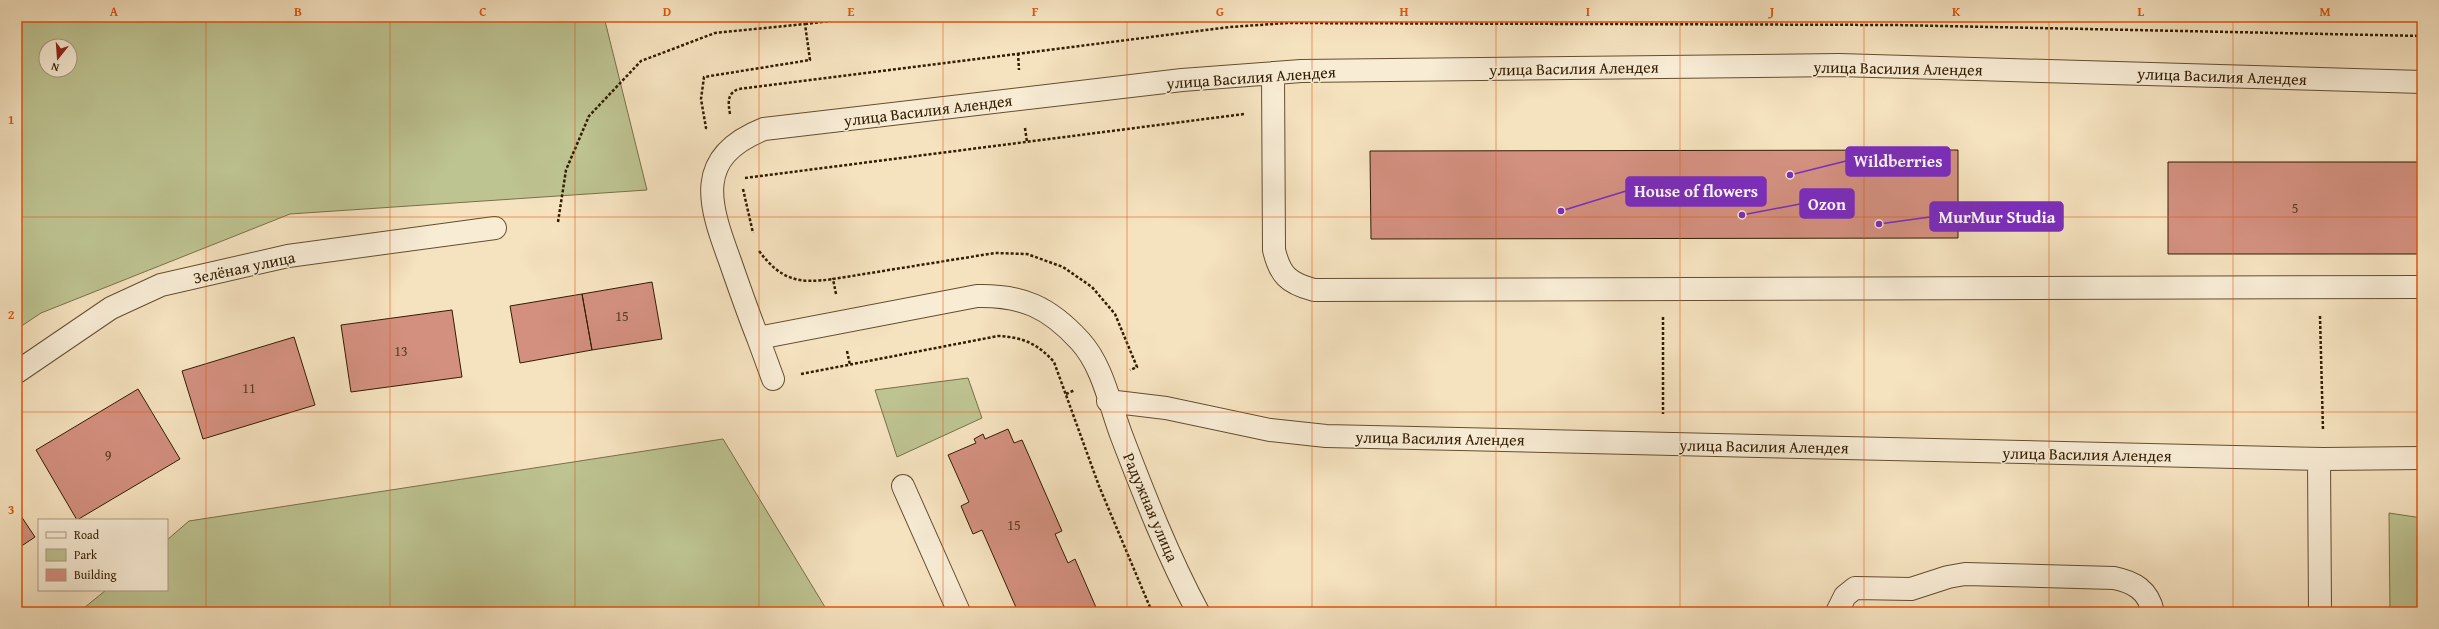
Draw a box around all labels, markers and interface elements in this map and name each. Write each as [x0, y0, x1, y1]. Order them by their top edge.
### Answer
text: A [110, 2, 119, 21]
text: B [294, 2, 302, 21]
text: C [479, 2, 487, 21]
text: D [663, 2, 671, 21]
text: E [848, 2, 855, 21]
text: F [1032, 2, 1039, 21]
text: G [1216, 2, 1224, 21]
text: H [1399, 2, 1409, 21]
text: I [1586, 2, 1590, 21]
text: J [1768, 2, 1775, 21]
text: K [1952, 2, 1961, 21]
text: L [2138, 2, 2145, 21]
text: M [2319, 2, 2331, 21]
north arrow [38, 38, 78, 78]
street label: улица Василия Алендея [1488, 55, 1659, 81]
street label: улица Василия Алендея [1812, 55, 1983, 81]
text: N [49, 59, 61, 76]
street label: улица Василия Алендея [1165, 59, 1336, 95]
street label: улица Василия Алендея [2136, 61, 2307, 91]
street label: улица Василия Алендея [841, 88, 1014, 132]
text: 1 [8, 110, 14, 129]
callout: Wildberries [1846, 147, 1950, 176]
text: Wildberries [1854, 148, 1942, 173]
callout: House of flowers [1626, 177, 1766, 206]
text: House of flowers [1634, 178, 1758, 203]
callout: Ozon [1800, 189, 1854, 218]
text: Ozon [1808, 191, 1846, 216]
house number: 5 [2292, 198, 2298, 218]
callout: MurMur Studia [1930, 202, 2063, 231]
text: MurMur Studia [1939, 204, 2056, 229]
street label: Зелёная улица [191, 244, 298, 290]
text: 2 [8, 305, 15, 324]
house number: 15 [615, 306, 629, 326]
house number: 13 [394, 341, 408, 361]
house number: 11 [242, 378, 256, 398]
street label: улица Василия Алендея [1354, 425, 1525, 451]
street label: улица Василия Алендея [1678, 433, 1849, 459]
street label: улица Василия Алендея [2001, 441, 2172, 467]
house number: 9 [105, 445, 112, 465]
street label: Радужная улица [1117, 449, 1185, 566]
text: 3 [8, 500, 14, 519]
house number: 15 [1007, 515, 1021, 535]
legend [38, 519, 168, 591]
text: Road [74, 526, 100, 543]
text: Park [74, 546, 98, 563]
text: Building [74, 566, 117, 583]

